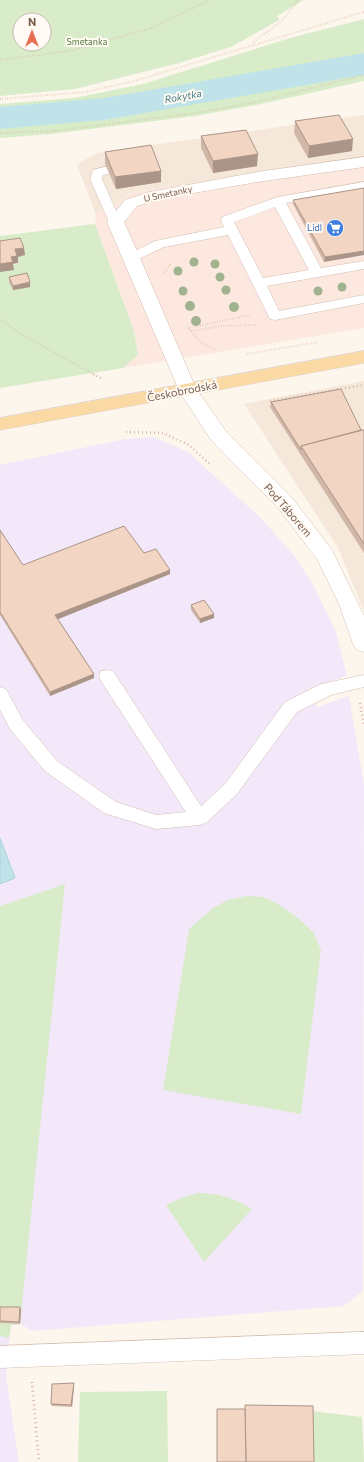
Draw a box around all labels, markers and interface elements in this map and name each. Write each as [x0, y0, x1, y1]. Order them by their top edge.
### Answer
north arrow [12, 12, 52, 52]
text: N [28, 15, 36, 28]
park label: Smetanka [67, 36, 108, 47]
water label: Rokytka [163, 87, 203, 105]
street label: U Smetanky [143, 183, 193, 204]
supermarket icon: Lidl [325, 218, 345, 238]
place label: Lidl [307, 222, 322, 233]
street label: Českobrodská [146, 376, 218, 404]
street label: Pod Táborem [262, 480, 315, 539]

